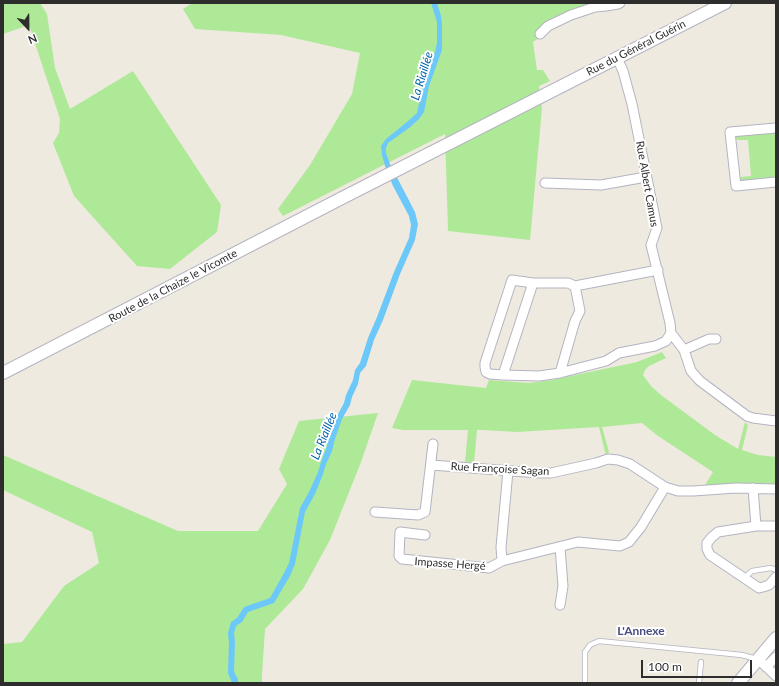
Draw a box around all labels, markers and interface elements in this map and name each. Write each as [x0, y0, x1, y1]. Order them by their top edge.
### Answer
north arrow [8, 8, 48, 48]
street label: Rue du Général Guérin [584, 17, 688, 79]
text: N [26, 32, 39, 47]
water label: La Riaillée [408, 50, 436, 102]
street label: Rue Albert Camus [633, 140, 661, 228]
street label: Route de la Chaize le Vicomte [107, 246, 239, 326]
water label: La Riaillée [308, 410, 340, 462]
street label: Rue Françoise Sagan [450, 460, 550, 478]
street label: Impasse Hergé [414, 555, 486, 573]
district label: L'Annexe [617, 624, 665, 638]
scale bar [643, 652, 754, 678]
text: 100 m [648, 659, 682, 674]

